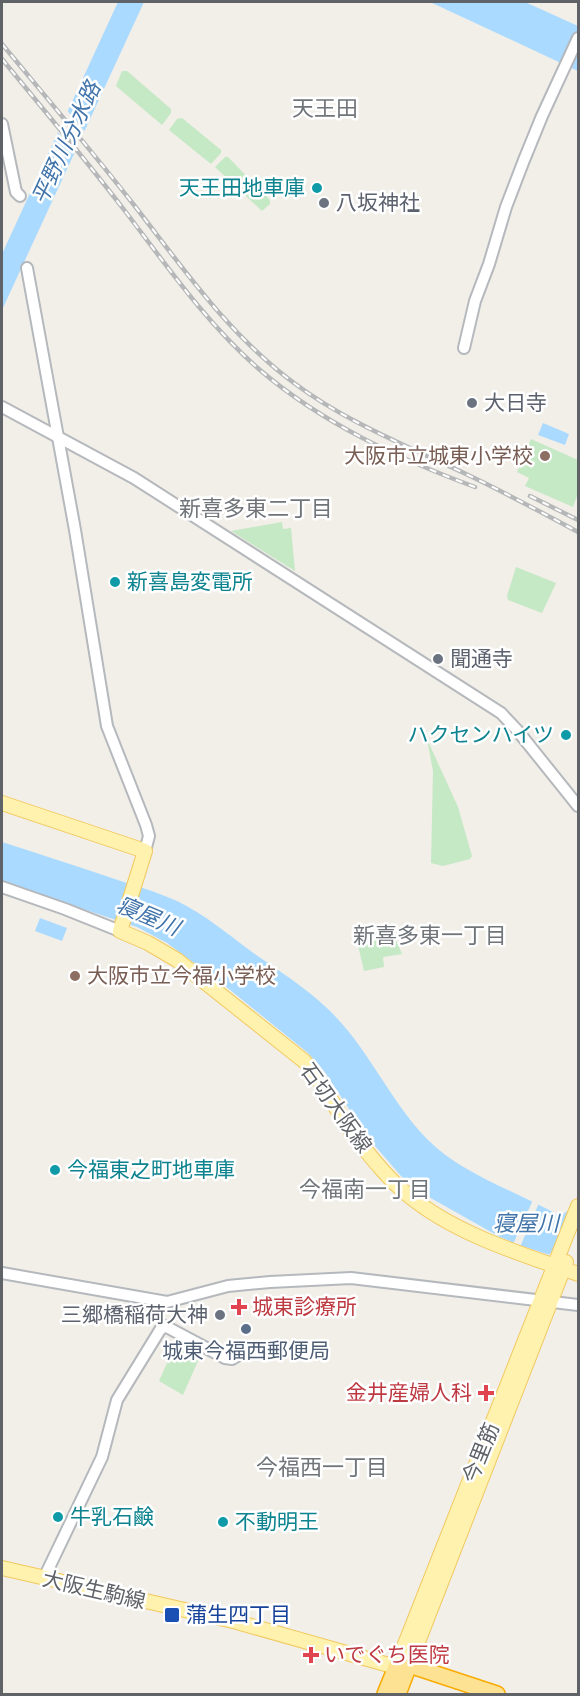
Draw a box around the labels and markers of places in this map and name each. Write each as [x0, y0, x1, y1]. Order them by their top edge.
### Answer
place label: 天王田地車庫 [179, 176, 305, 200]
marker: 天王田地車庫 [310, 181, 324, 195]
place label: 八坂神社 [336, 191, 420, 215]
marker: 八坂神社 [317, 196, 331, 210]
place label: 大日寺 [484, 391, 547, 415]
marker: 大日寺 [465, 396, 479, 410]
place label: 大阪市立城東小学校 [344, 444, 533, 468]
marker: 大阪市立城東小学校 [538, 449, 552, 463]
place label: 新喜島変電所 [127, 570, 253, 594]
marker: 新喜島変電所 [108, 575, 122, 589]
place label: 聞通寺 [450, 647, 513, 671]
marker: 聞通寺 [431, 652, 445, 666]
place label: ハクセンハイツ [407, 723, 554, 747]
marker: ハクセンハイツ [559, 728, 573, 742]
place label: 大阪市立今福小学校 [87, 964, 276, 988]
marker: 大阪市立今福小学校 [68, 969, 82, 983]
place label: 今福東之町地車庫 [67, 1158, 235, 1182]
marker: 今福東之町地車庫 [48, 1163, 62, 1177]
place label: 城東診療所 [252, 1295, 357, 1319]
marker: 城東診療所 [230, 1298, 248, 1316]
place label: 三郷橋稲荷大神 [61, 1303, 208, 1327]
marker: 三郷橋稲荷大神 [213, 1308, 227, 1322]
marker: 城東今福西郵便局 [239, 1322, 253, 1336]
place label: 城東今福西郵便局 [162, 1339, 330, 1363]
place label: 金井産婦人科 [346, 1381, 472, 1405]
marker: 金井産婦人科 [477, 1384, 495, 1402]
place label: 牛乳石鹸 [70, 1505, 154, 1529]
marker: 牛乳石鹸 [51, 1510, 65, 1524]
place label: 不動明王 [235, 1510, 319, 1534]
marker: 不動明王 [216, 1515, 230, 1529]
place label: 蒲生四丁目 [186, 1603, 291, 1627]
marker: 蒲生四丁目 [163, 1606, 181, 1624]
place label: いでぐち医院 [324, 1643, 450, 1667]
marker: いでぐち医院 [302, 1646, 320, 1664]

